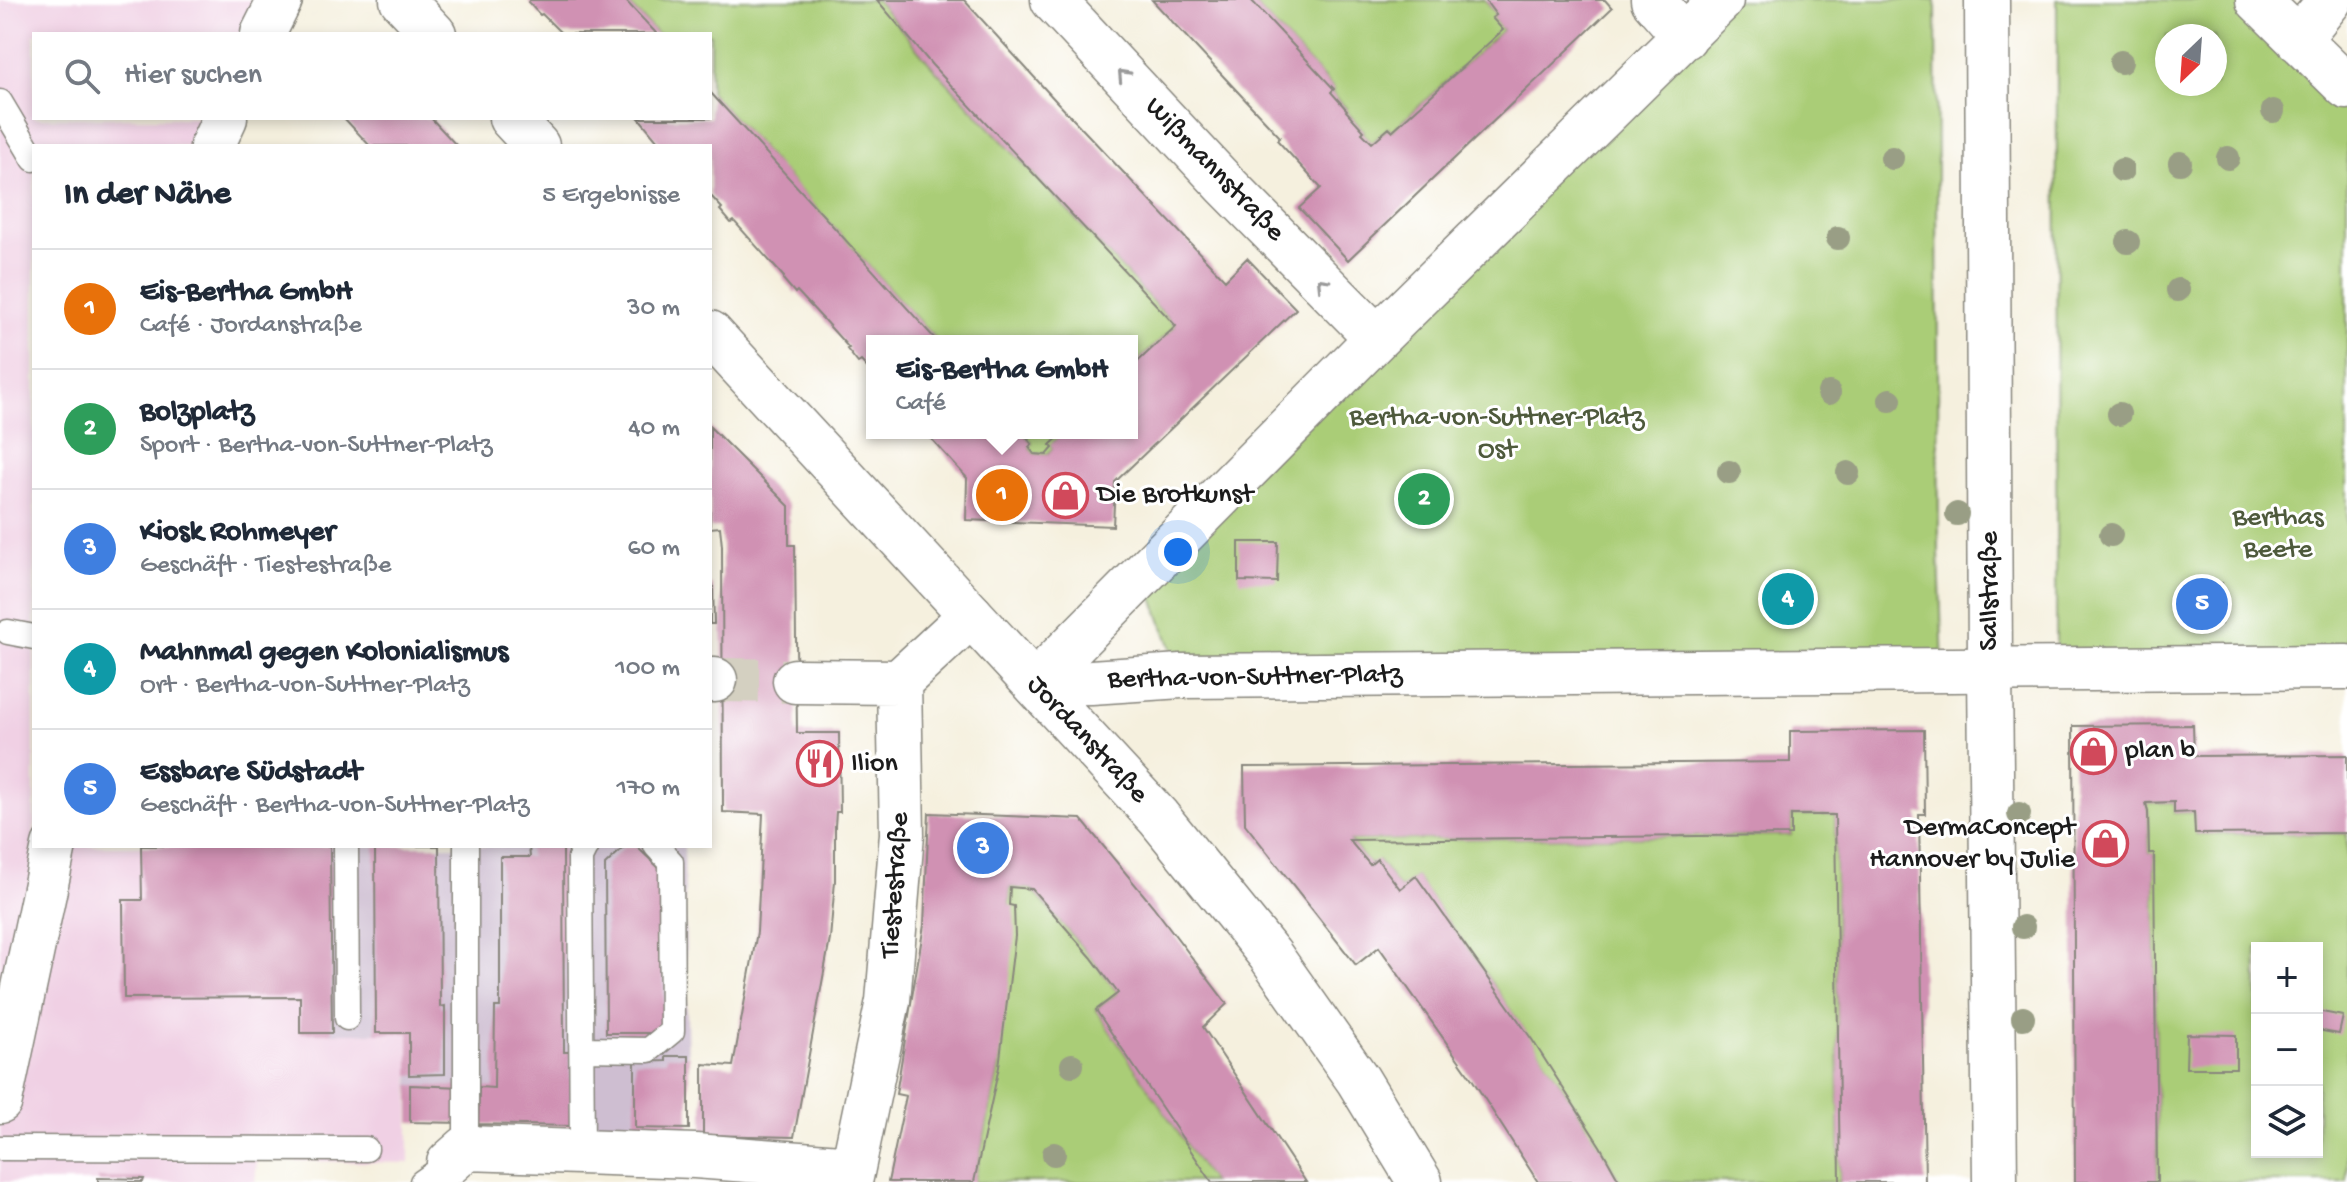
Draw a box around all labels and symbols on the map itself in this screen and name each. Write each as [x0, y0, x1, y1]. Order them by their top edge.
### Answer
north arrow [2155, 24, 2227, 96]
one-way arrow [1117, 70, 1132, 84]
street label: Wißmannstraße [1137, 91, 1291, 249]
one-way arrow [1317, 278, 1331, 292]
park label: Bertha-von-Suttner-Platz Ost [1349, 402, 1646, 467]
pin: 1 [976, 465, 1028, 525]
pin: 2 [1398, 469, 1450, 529]
shop icon: Die Brotkunst [1042, 471, 1090, 519]
place label: Die Brotkunst [1095, 479, 1256, 512]
park label: Berthas Beete [2232, 502, 2324, 567]
street label: Sallstraße [1974, 531, 2007, 651]
your location [1158, 532, 1198, 572]
pin: 4 [1762, 569, 1814, 629]
pin: 5 [2176, 574, 2228, 634]
street label: Bertha-von-Suttner-Platz [1106, 659, 1404, 697]
street label: Jordanstraße [1019, 669, 1155, 811]
shop icon: plan b [2070, 727, 2118, 775]
place label: plan b [2124, 735, 2195, 768]
restaurant icon: Ilion [796, 740, 844, 788]
place label: Ilion [851, 748, 898, 781]
street label: Tiestestraße [874, 810, 918, 961]
place label: DermaConcept Hannover by Julie [1869, 812, 2078, 877]
pin: 3 [957, 818, 1009, 878]
shop icon: DermaConcept Hannover by Julie [2082, 820, 2130, 868]

